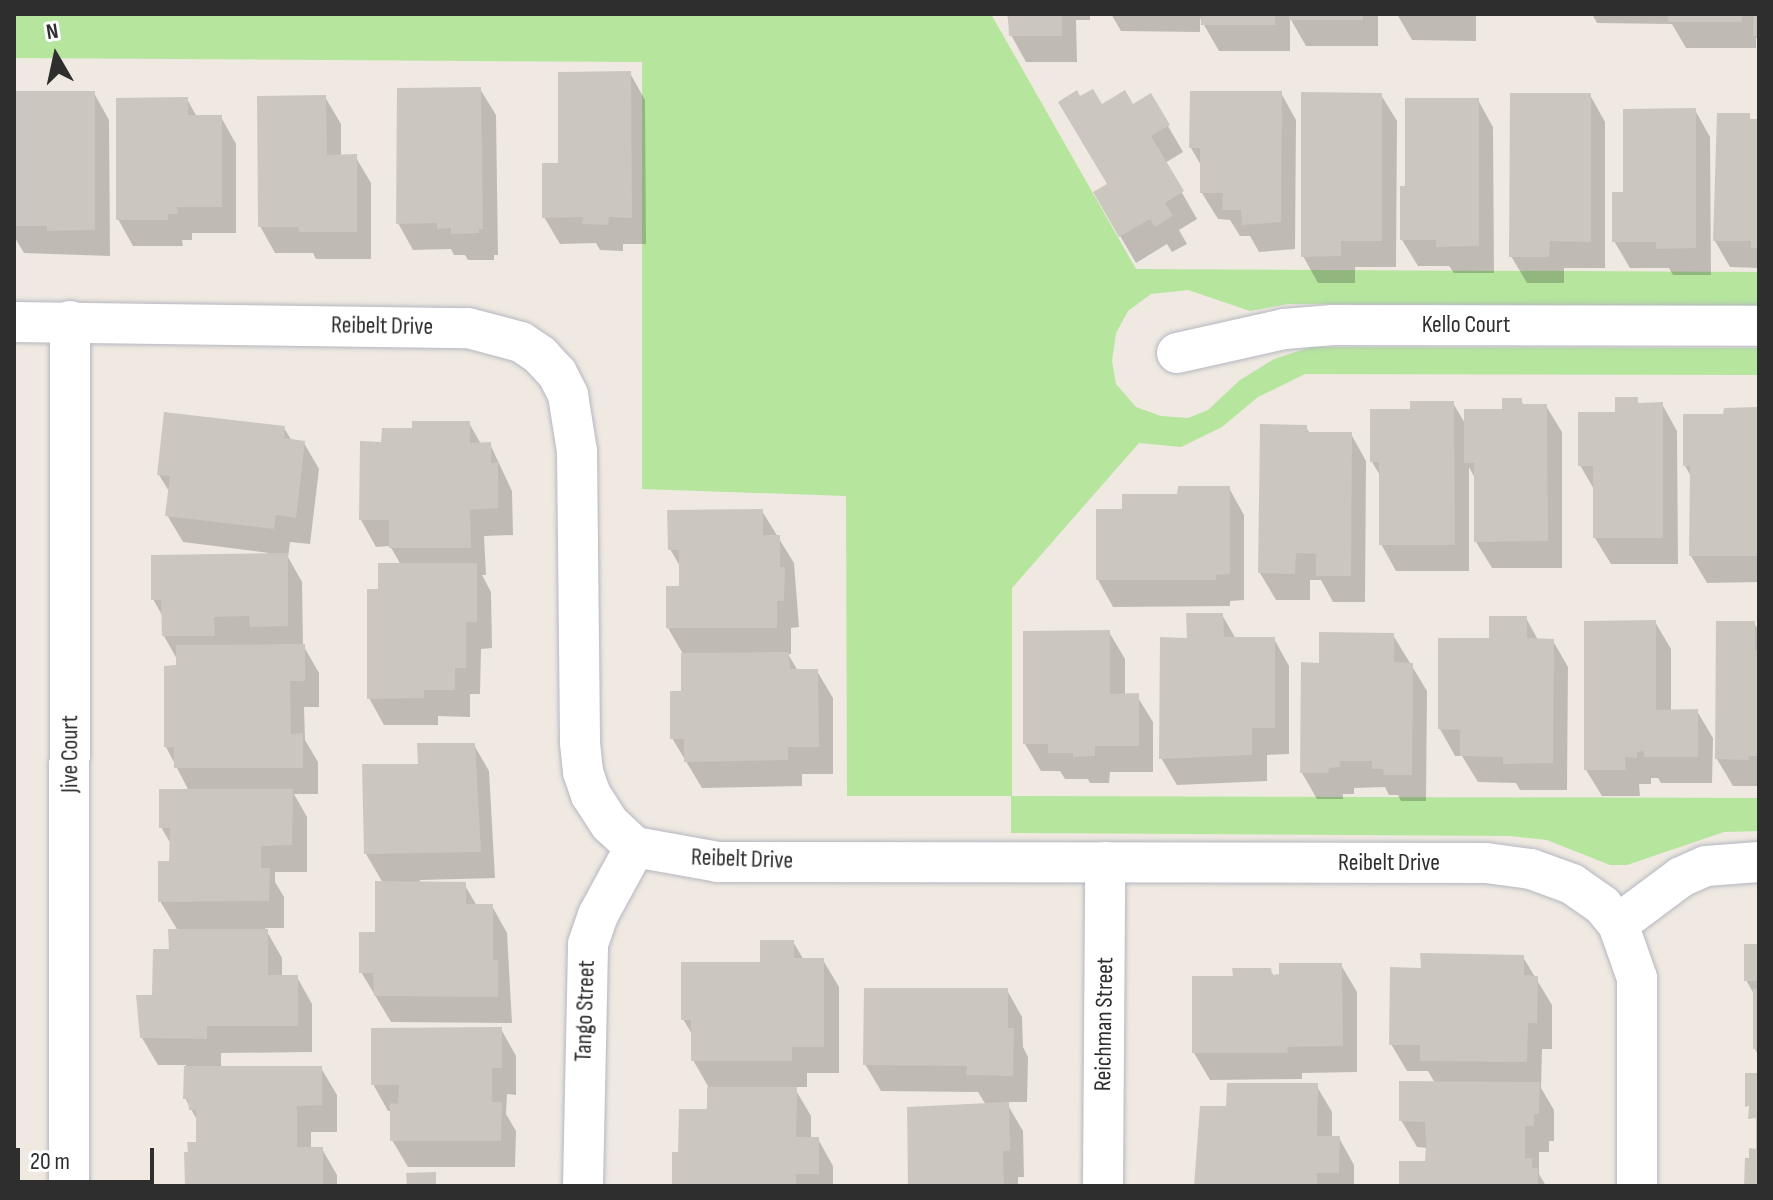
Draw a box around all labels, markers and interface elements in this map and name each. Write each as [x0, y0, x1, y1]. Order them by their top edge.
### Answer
north arrow [16, 16, 96, 96]
text: N [44, 18, 60, 46]
street label: Reibelt Drive [331, 311, 433, 341]
street label: Kello Court [1422, 311, 1510, 339]
street label: Jive Court [56, 715, 84, 793]
street label: Reibelt Drive [691, 843, 793, 875]
street label: Reibelt Drive [1338, 849, 1440, 877]
street label: Reichman Street [1088, 957, 1120, 1091]
street label: Tango Street [569, 960, 601, 1062]
scale bar [20, 1132, 158, 1182]
text: 20 m [30, 1147, 70, 1176]

